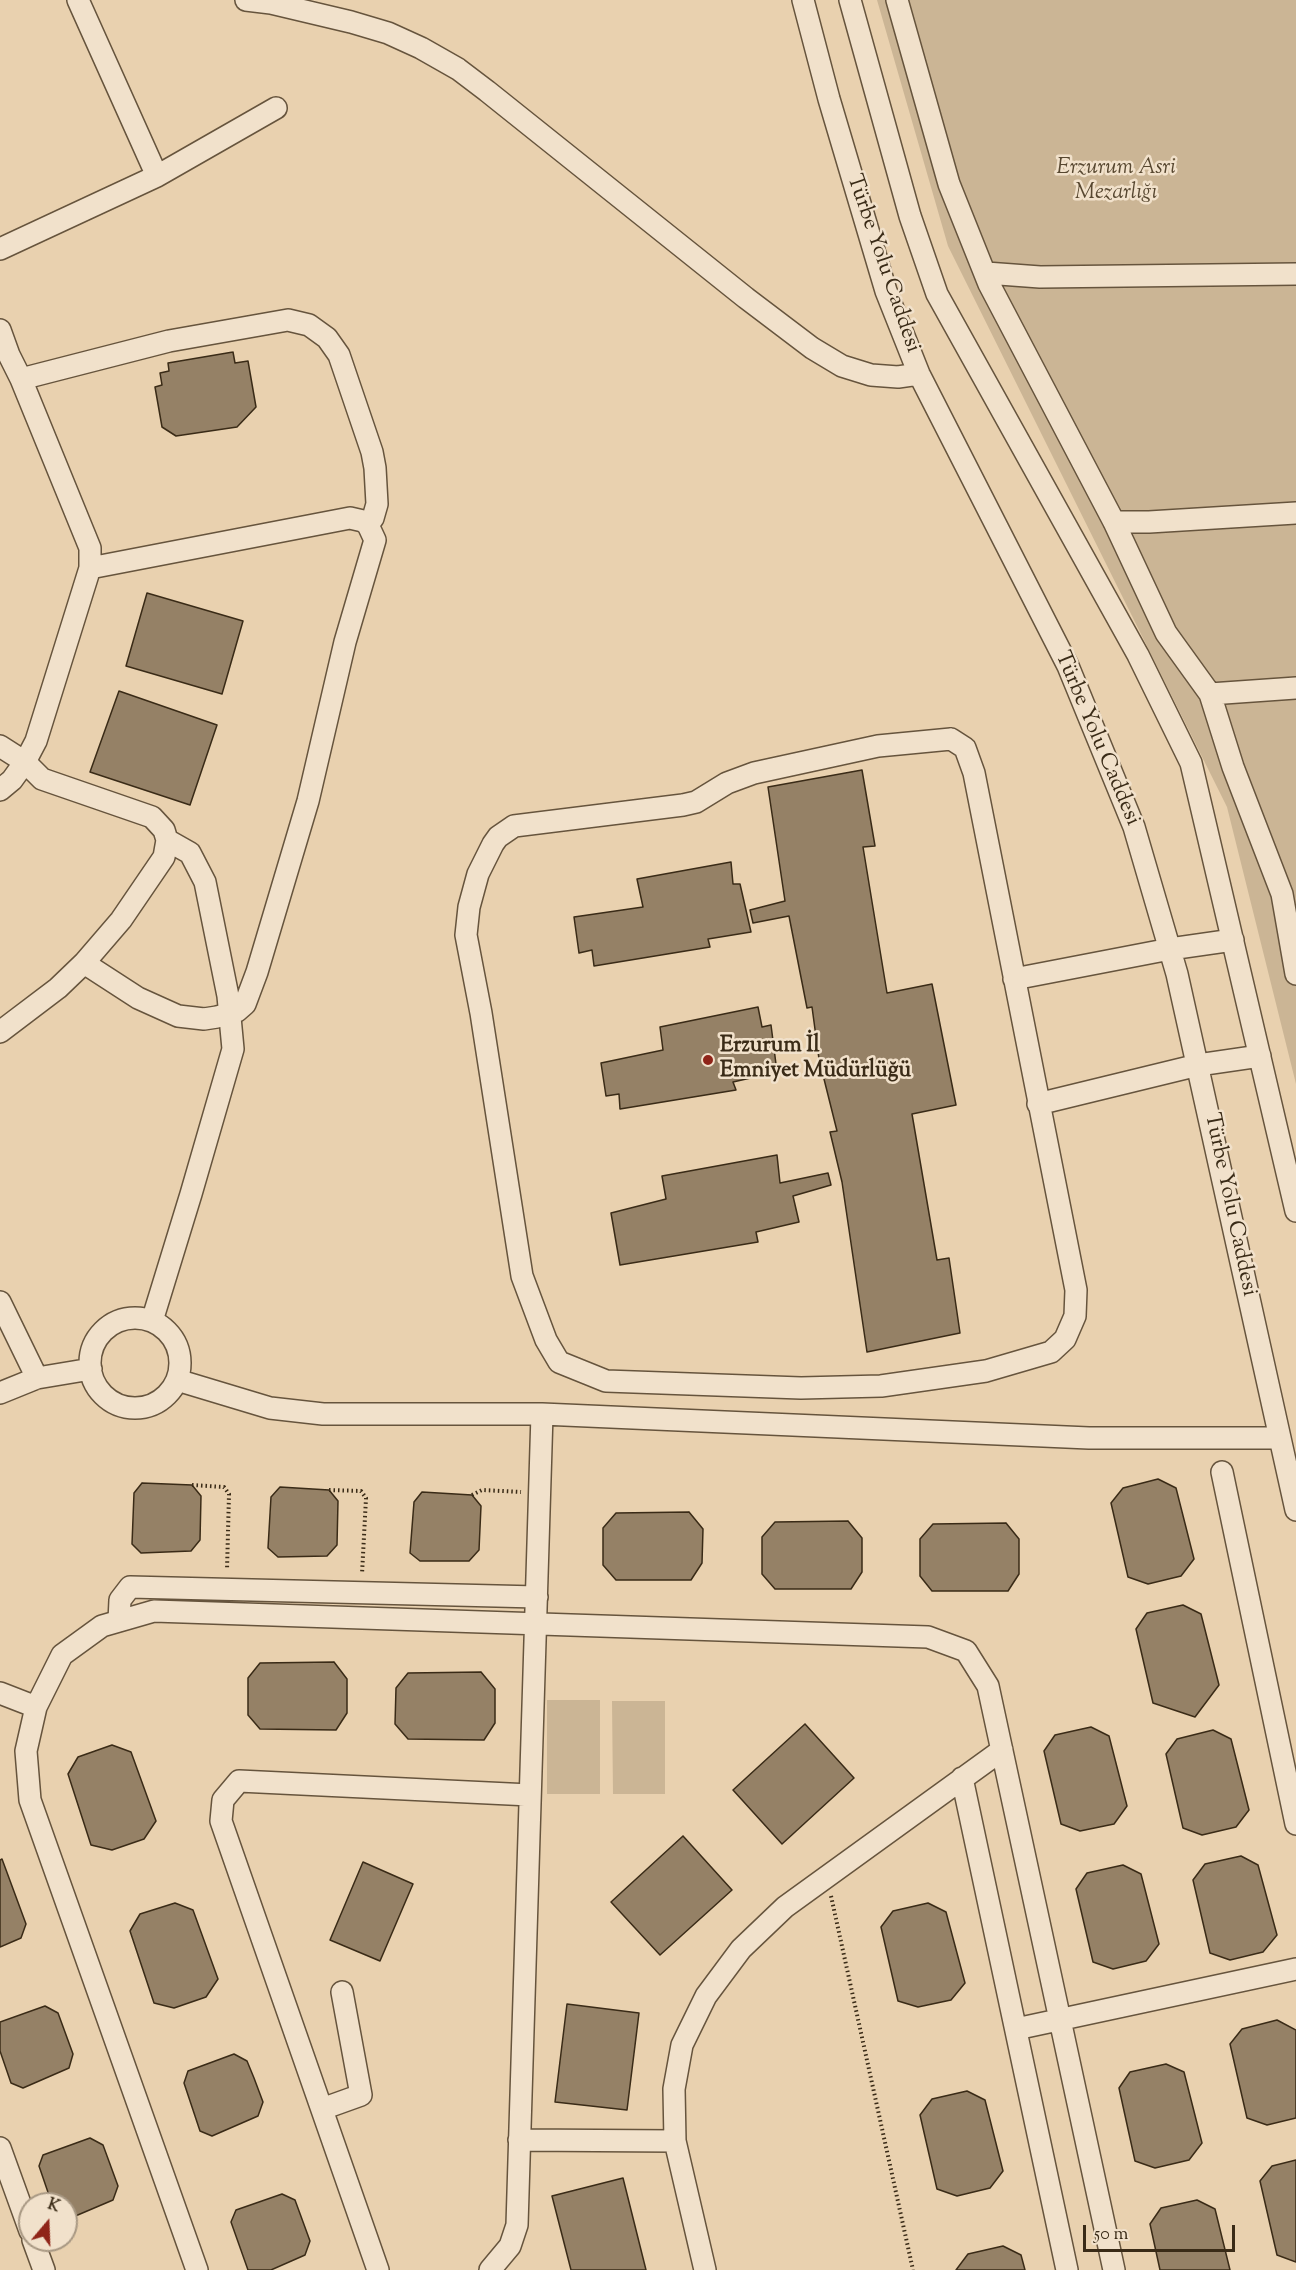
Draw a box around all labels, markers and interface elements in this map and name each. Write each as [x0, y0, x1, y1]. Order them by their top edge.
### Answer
park label: Erzurum Asri Mezarlığı [1056, 156, 1176, 208]
street label: Türbe Yolu Caddesi [839, 171, 925, 357]
street label: Türbe Yolu Caddesi [1047, 648, 1145, 830]
place label: Erzurum İl Emniyet Müdürlüğü [720, 1034, 911, 1086]
marker: Erzurum İl Emniyet Müdürlüğü [701, 1053, 715, 1067]
street label: Türbe Yolu Caddesi [1197, 1111, 1261, 1299]
north arrow [18, 2192, 78, 2252]
text: K [44, 2194, 63, 2219]
scale bar [1086, 2213, 1238, 2251]
text: 50 m [1094, 2222, 1128, 2248]

